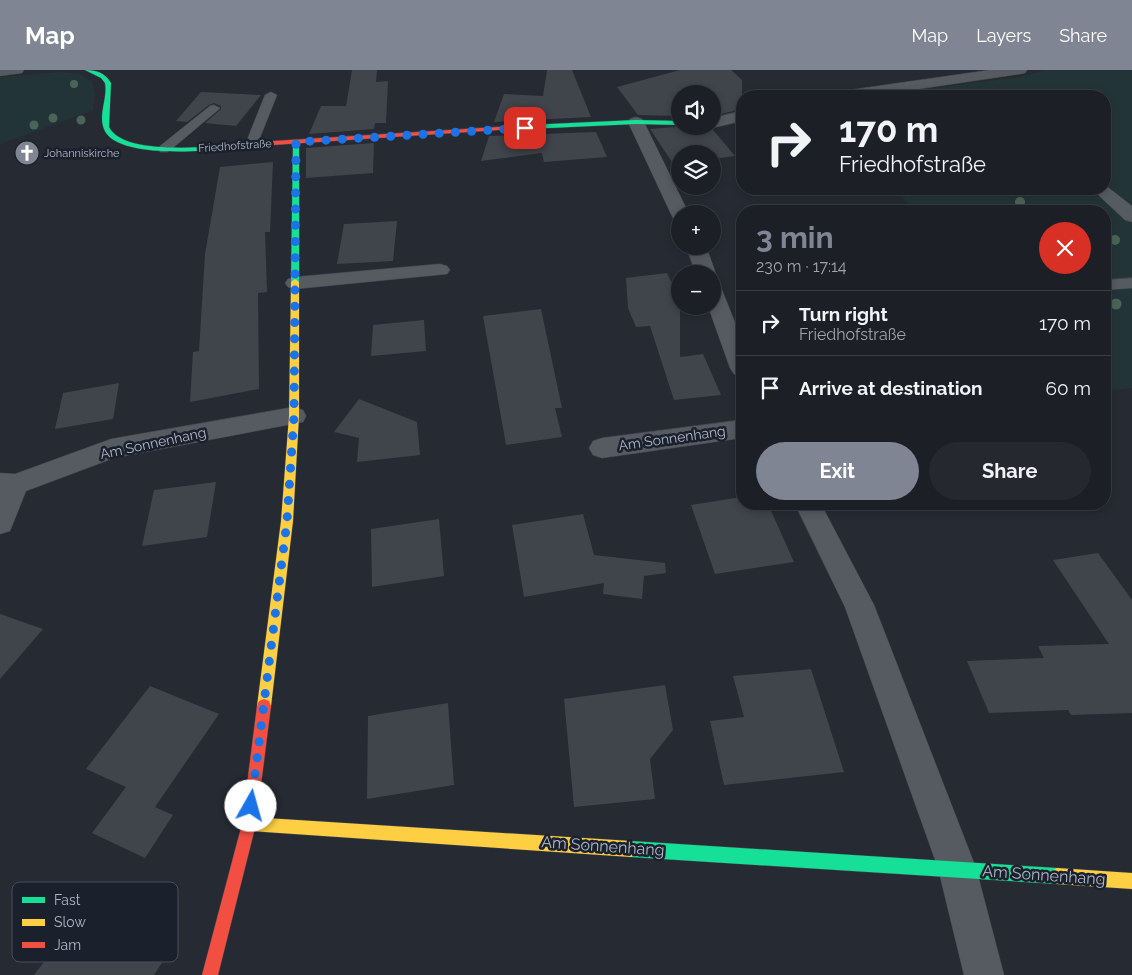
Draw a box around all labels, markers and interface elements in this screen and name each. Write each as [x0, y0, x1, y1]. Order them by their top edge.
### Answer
text: Map [25, 21, 75, 50]
text: Map [912, 25, 948, 46]
text: Layers [976, 25, 1031, 46]
text: Share [1059, 25, 1107, 46]
map controls [671, 85, 721, 315]
button: sound [671, 85, 721, 135]
pin [504, 107, 546, 149]
text: 170 m [839, 109, 938, 150]
icon: right [756, 110, 821, 175]
icon: arrive [511, 114, 539, 142]
street label: Friedhofstraße [198, 137, 273, 155]
church icon: Johanniskirche [14, 140, 40, 166]
button: layers [671, 145, 721, 195]
place label: Johanniskirche [44, 147, 120, 160]
text: Friedhofstraße [839, 151, 986, 177]
button: + [671, 205, 721, 255]
text: 3 min [756, 220, 834, 255]
button: close [1039, 222, 1091, 274]
text: 230 m · 17:14 [756, 257, 847, 276]
button: − [671, 265, 721, 315]
text: Turn right [799, 303, 888, 325]
icon: right [756, 309, 784, 337]
text: 170 m [1039, 312, 1091, 334]
text: Friedhofstraße [799, 325, 906, 344]
icon: arrive [756, 374, 784, 402]
text: Arrive at destination [799, 377, 983, 399]
text: 60 m [1046, 377, 1091, 399]
street label: Am Sonnenhang [617, 423, 727, 453]
street label: Am Sonnenhang [98, 424, 208, 462]
button: Exit [756, 442, 919, 500]
button: Share [929, 442, 1091, 500]
position arrow [224, 779, 276, 831]
street label: Am Sonnenhang [541, 832, 665, 860]
street label: Am Sonnenhang [982, 861, 1106, 889]
legend [12, 882, 178, 962]
text: Fast [54, 892, 81, 908]
text: Slow [54, 914, 86, 930]
text: Jam [54, 937, 81, 953]

